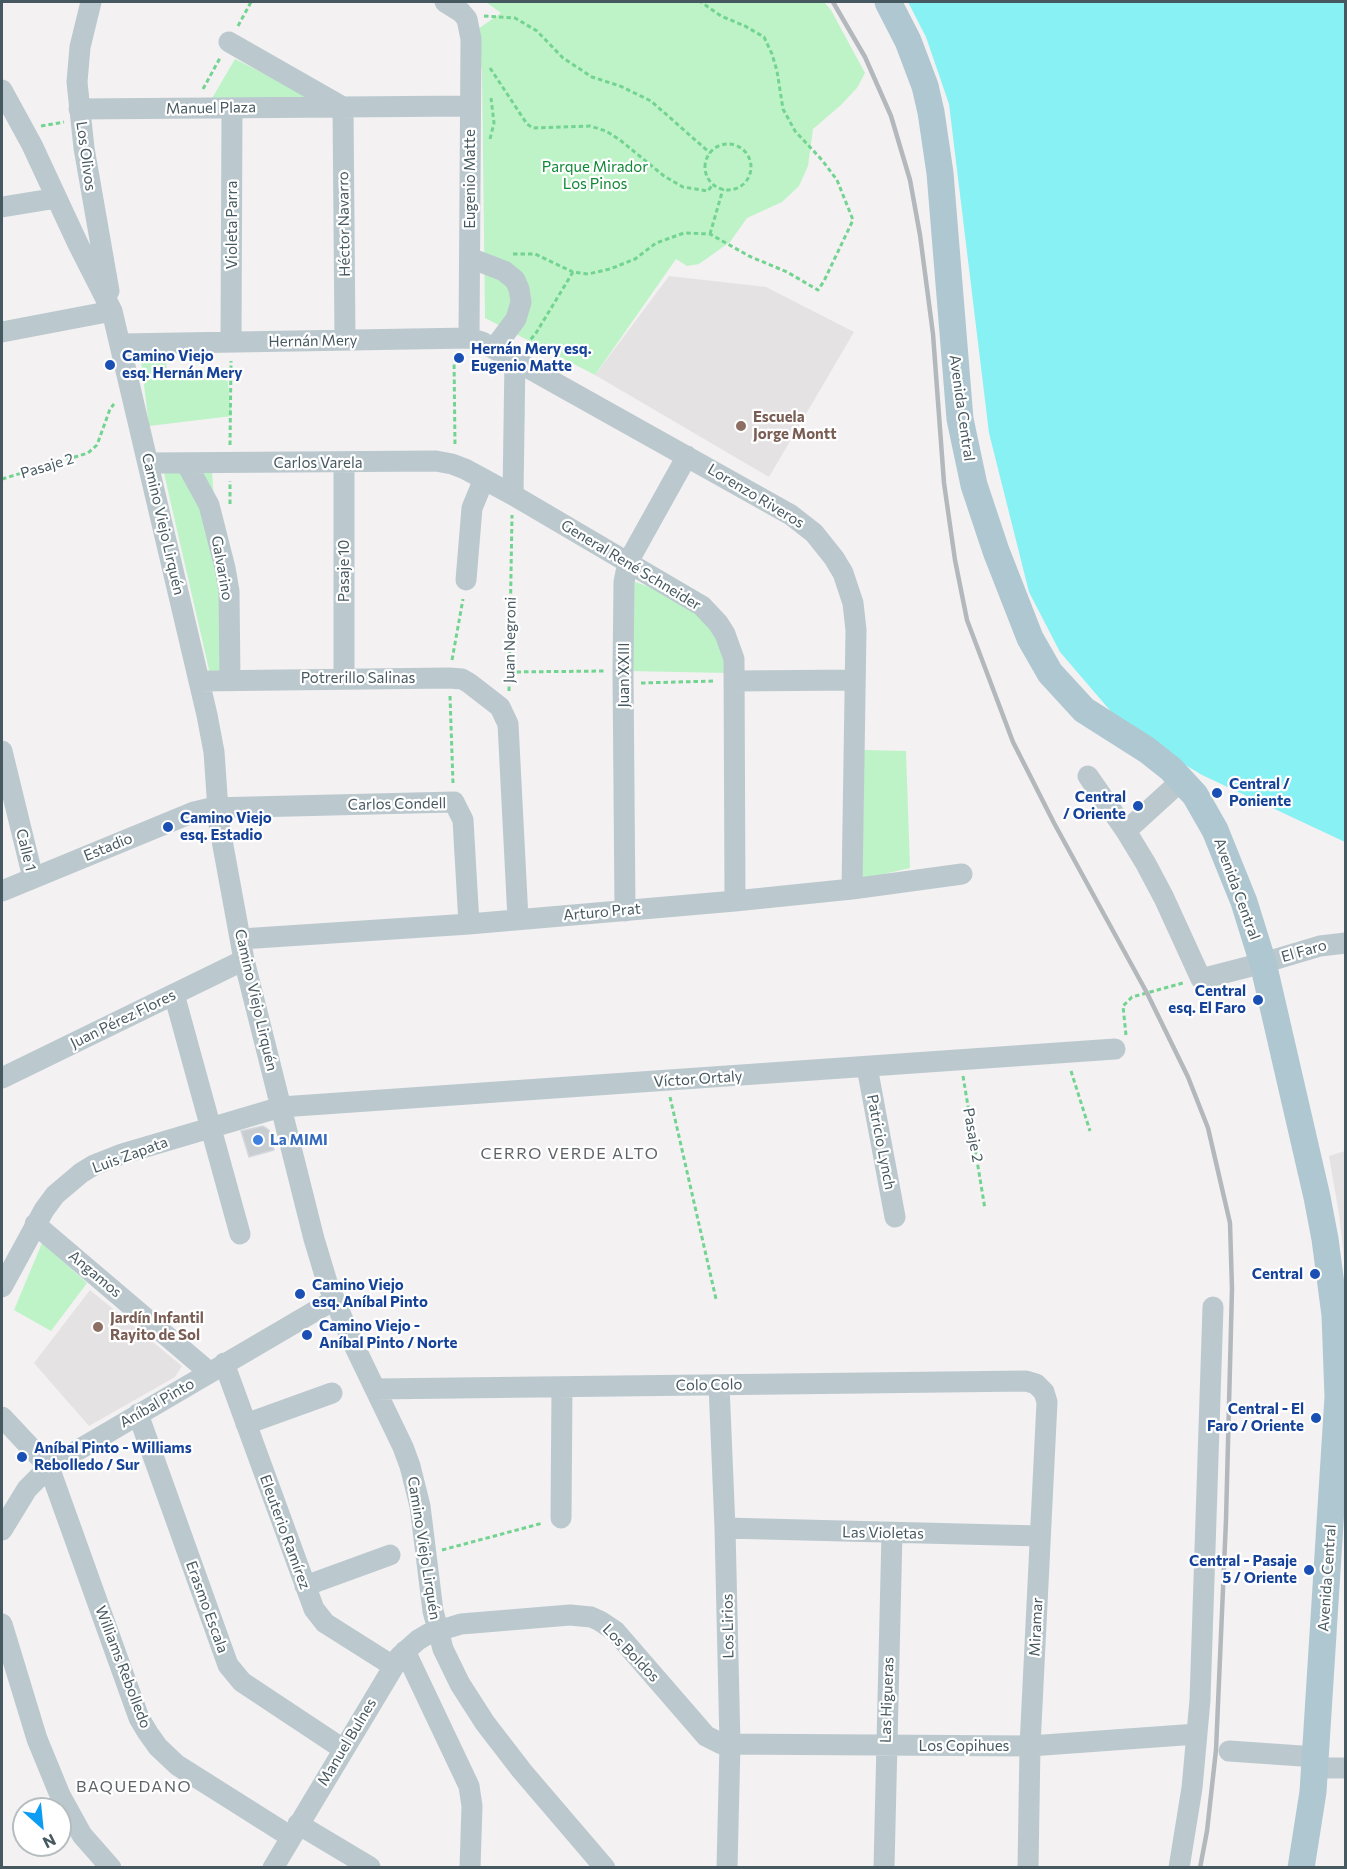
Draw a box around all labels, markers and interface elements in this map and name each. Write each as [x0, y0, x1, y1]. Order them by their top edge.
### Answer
street label: Manuel Plaza [166, 98, 256, 118]
street label: Los Olivos [72, 120, 100, 192]
street label: Eugenio Matte [461, 129, 479, 229]
park label: Parque Mirador Los Pinos [542, 158, 648, 193]
street label: Héctor Navarro [334, 171, 354, 277]
street label: Violeta Parra [223, 181, 241, 269]
street label: Hernán Mery [268, 331, 358, 351]
place label: Hernán Mery esq. Eugenio Matte [471, 340, 592, 375]
place label: Camino Viejo esq. Hernán Mery [122, 347, 243, 382]
marker: Hernán Mery esq. Eugenio Matte [452, 351, 466, 365]
street label: Avenida Central [946, 354, 978, 462]
marker: Camino Viejo esq. Hernán Mery [103, 358, 117, 372]
place label: Escuela Jorge Montt [753, 408, 836, 443]
marker: Escuela Jorge Montt [734, 419, 748, 433]
street label: Pasaje 2 [18, 449, 76, 483]
street label: Camino Viejo Lirquén [138, 451, 188, 597]
street label: Carlos Varela [273, 454, 363, 472]
street label: Lorenzo Riveros [704, 460, 808, 532]
street label: General René Schneider [558, 516, 704, 614]
street label: Galvarino [207, 534, 237, 602]
street label: Pasaje 10 [335, 540, 353, 602]
street label: Juan Negroni [500, 597, 520, 683]
street label: Juan XXIII [615, 643, 633, 707]
street label: Potrerillo Salinas [301, 669, 415, 687]
place label: Central / Poniente [1229, 775, 1291, 810]
marker: Central / Poniente [1210, 786, 1224, 800]
place label: Central / Oriente [1063, 788, 1126, 823]
street label: Carlos Condell [348, 794, 446, 814]
marker: Central / Oriente [1131, 799, 1145, 813]
place label: Camino Viejo esq. Estadio [180, 809, 272, 844]
marker: Camino Viejo esq. Estadio [161, 820, 175, 834]
street label: Calle 1 [12, 827, 40, 873]
street label: Estadio [81, 829, 135, 865]
street label: Avenida Central [1210, 835, 1264, 943]
street label: Arturo Prat [563, 900, 641, 924]
street label: Camino Viejo Lirquén [231, 927, 281, 1073]
street label: El Faro [1279, 936, 1329, 966]
place label: Central esq. El Faro [1168, 982, 1246, 1017]
street label: Juan Pérez Flores [67, 986, 179, 1052]
marker: Central esq. El Faro [1251, 993, 1265, 1007]
street label: Víctor Ortaly [653, 1067, 743, 1091]
street label: Patricio Lynch [863, 1093, 899, 1191]
street label: Pasaje 2 [959, 1106, 987, 1164]
place label: La MIMI [270, 1131, 328, 1149]
street label: Luis Zapata [90, 1133, 170, 1177]
marker: La MIMI [251, 1133, 265, 1147]
district label: CERRO VERDE ALTO [481, 1144, 659, 1164]
street label: Angamos [65, 1247, 125, 1301]
place label: Central [1252, 1265, 1303, 1283]
marker: Central [1308, 1267, 1322, 1281]
place label: Camino Viejo esq. Aníbal Pinto [312, 1276, 428, 1311]
marker: Camino Viejo esq. Aníbal Pinto [293, 1287, 307, 1301]
place label: Jardín Infantil Rayito de Sol [110, 1309, 204, 1344]
place label: Camino Viejo - Aníbal Pinto / Norte [319, 1317, 457, 1352]
marker: Jardín Infantil Rayito de Sol [91, 1320, 105, 1334]
marker: Camino Viejo - Aníbal Pinto / Norte [300, 1328, 314, 1342]
street label: Aníbal Pinto [117, 1374, 197, 1432]
street label: Colo Colo [675, 1375, 743, 1395]
place label: Central - El Faro / Oriente [1207, 1400, 1304, 1435]
marker: Central - El Faro / Oriente [1309, 1411, 1323, 1425]
place label: Aníbal Pinto - Williams Rebolledo / Sur [34, 1439, 192, 1474]
marker: Aníbal Pinto - Williams Rebolledo / Sur [15, 1450, 29, 1464]
street label: Eleuterio Ramírez [256, 1472, 314, 1592]
street label: Camino Viejo Lirquén [404, 1475, 444, 1621]
street label: Las Violetas [842, 1523, 924, 1543]
street label: Avenida Central [1314, 1524, 1340, 1632]
place label: Central - Pasaje 5 / Oriente [1189, 1552, 1297, 1587]
street label: Erasmo Escala [182, 1558, 232, 1656]
marker: Central - Pasaje 5 / Oriente [1302, 1563, 1316, 1577]
street label: Los Lirios [718, 1593, 738, 1659]
street label: Miramar [1025, 1597, 1047, 1657]
street label: Williams Rebolledo [91, 1603, 155, 1731]
street label: Los Boldos [599, 1620, 663, 1686]
street label: Las Higueras [877, 1657, 897, 1743]
street label: Manuel Bulnes [314, 1695, 380, 1789]
street label: Los Copihues [919, 1737, 1009, 1755]
district label: BAQUEDANO [76, 1777, 192, 1797]
north arrow [12, 1797, 72, 1857]
text: N [40, 1831, 59, 1853]

